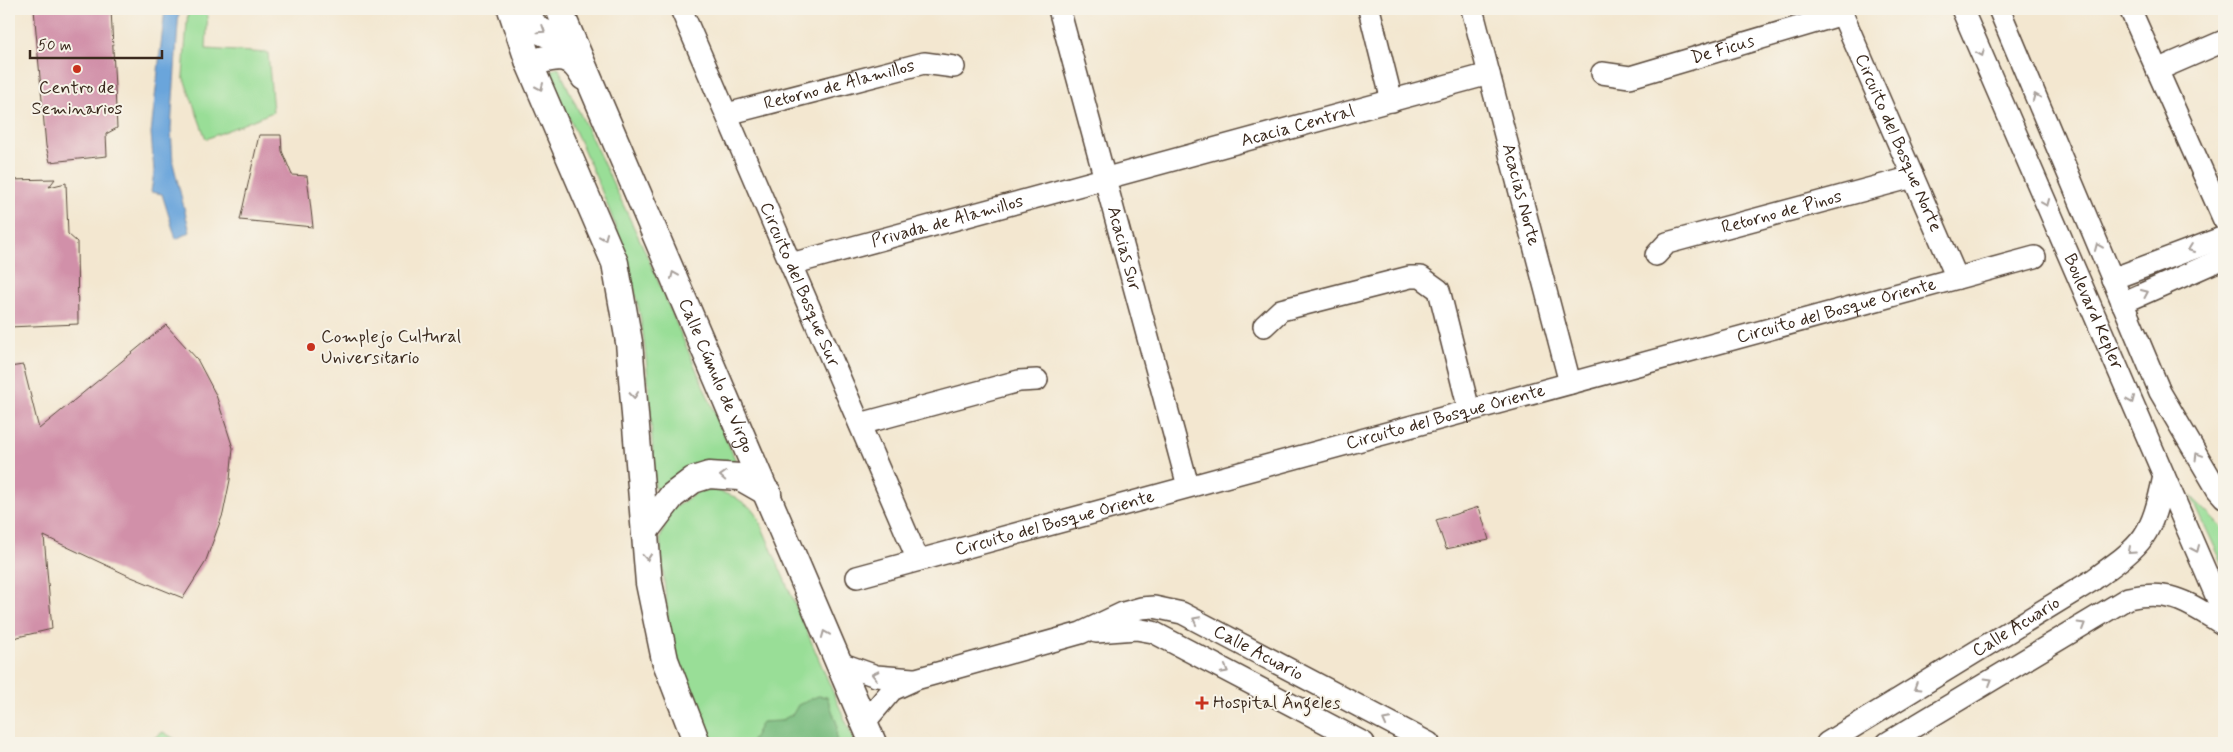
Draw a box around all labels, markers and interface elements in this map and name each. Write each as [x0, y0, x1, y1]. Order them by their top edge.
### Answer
one-way arrow [536, 24, 545, 34]
scale bar [30, 28, 162, 60]
street label: De Ficus [1688, 29, 1757, 70]
text: 50 m [38, 36, 72, 56]
one-way arrow [1975, 48, 1985, 57]
street label: Circuito del Bosque Norte [1849, 50, 1948, 236]
street label: Retorno de Alamillos [761, 54, 917, 116]
marker: Centro de Seminarios [71, 63, 83, 75]
place label: Centro de Seminarios [31, 76, 123, 121]
one-way arrow [534, 82, 544, 91]
one-way arrow [2031, 93, 2042, 102]
street label: Acacia Central [1238, 99, 1357, 153]
street label: Acacias Norte [1496, 141, 1546, 249]
street label: Retorno de Pinos [1719, 185, 1845, 240]
street label: Privada de Alamillos [869, 189, 1026, 254]
one-way arrow [2039, 198, 2050, 207]
street label: Circuito del Bosque Sur [754, 199, 846, 371]
street label: Acacias Sur [1101, 204, 1147, 294]
one-way arrow [597, 232, 608, 241]
one-way arrow [2094, 243, 2105, 252]
one-way arrow [2188, 243, 2196, 253]
street label: Boulevard Kepler [2057, 250, 2129, 374]
one-way arrow [670, 271, 681, 280]
street label: Circuito del Bosque Oriente [1734, 272, 1939, 349]
one-way arrow [2140, 288, 2149, 299]
street label: Calle Cúmulo de Virgo [672, 295, 760, 457]
place label: Complejo Cultural Universitario [321, 325, 461, 370]
marker: Complejo Cultural Universitario [305, 341, 317, 353]
street label: Circuito del Bosque Oriente [1343, 379, 1548, 456]
one-way arrow [628, 392, 639, 400]
one-way arrow [2125, 395, 2136, 404]
one-way arrow [2194, 453, 2204, 462]
one-way arrow [719, 470, 727, 481]
street label: Circuito del Bosque Oriente [952, 485, 1157, 562]
one-way arrow [2189, 544, 2200, 553]
one-way arrow [2128, 545, 2137, 554]
one-way arrow [641, 554, 652, 562]
street label: Calle Acuario [1968, 591, 2065, 663]
one-way arrow [1192, 617, 1201, 627]
street label: Calle Acuario [1209, 619, 1308, 687]
one-way arrow [2076, 621, 2085, 631]
one-way arrow [821, 631, 831, 639]
one-way arrow [1219, 663, 1228, 673]
one-way arrow [871, 670, 880, 680]
one-way arrow [1983, 678, 1992, 688]
one-way arrow [1914, 681, 1923, 691]
place label: Hospital Ángeles [1213, 691, 1340, 717]
marker: Hospital Ángeles [1195, 696, 1209, 710]
one-way arrow [1382, 717, 1391, 727]

